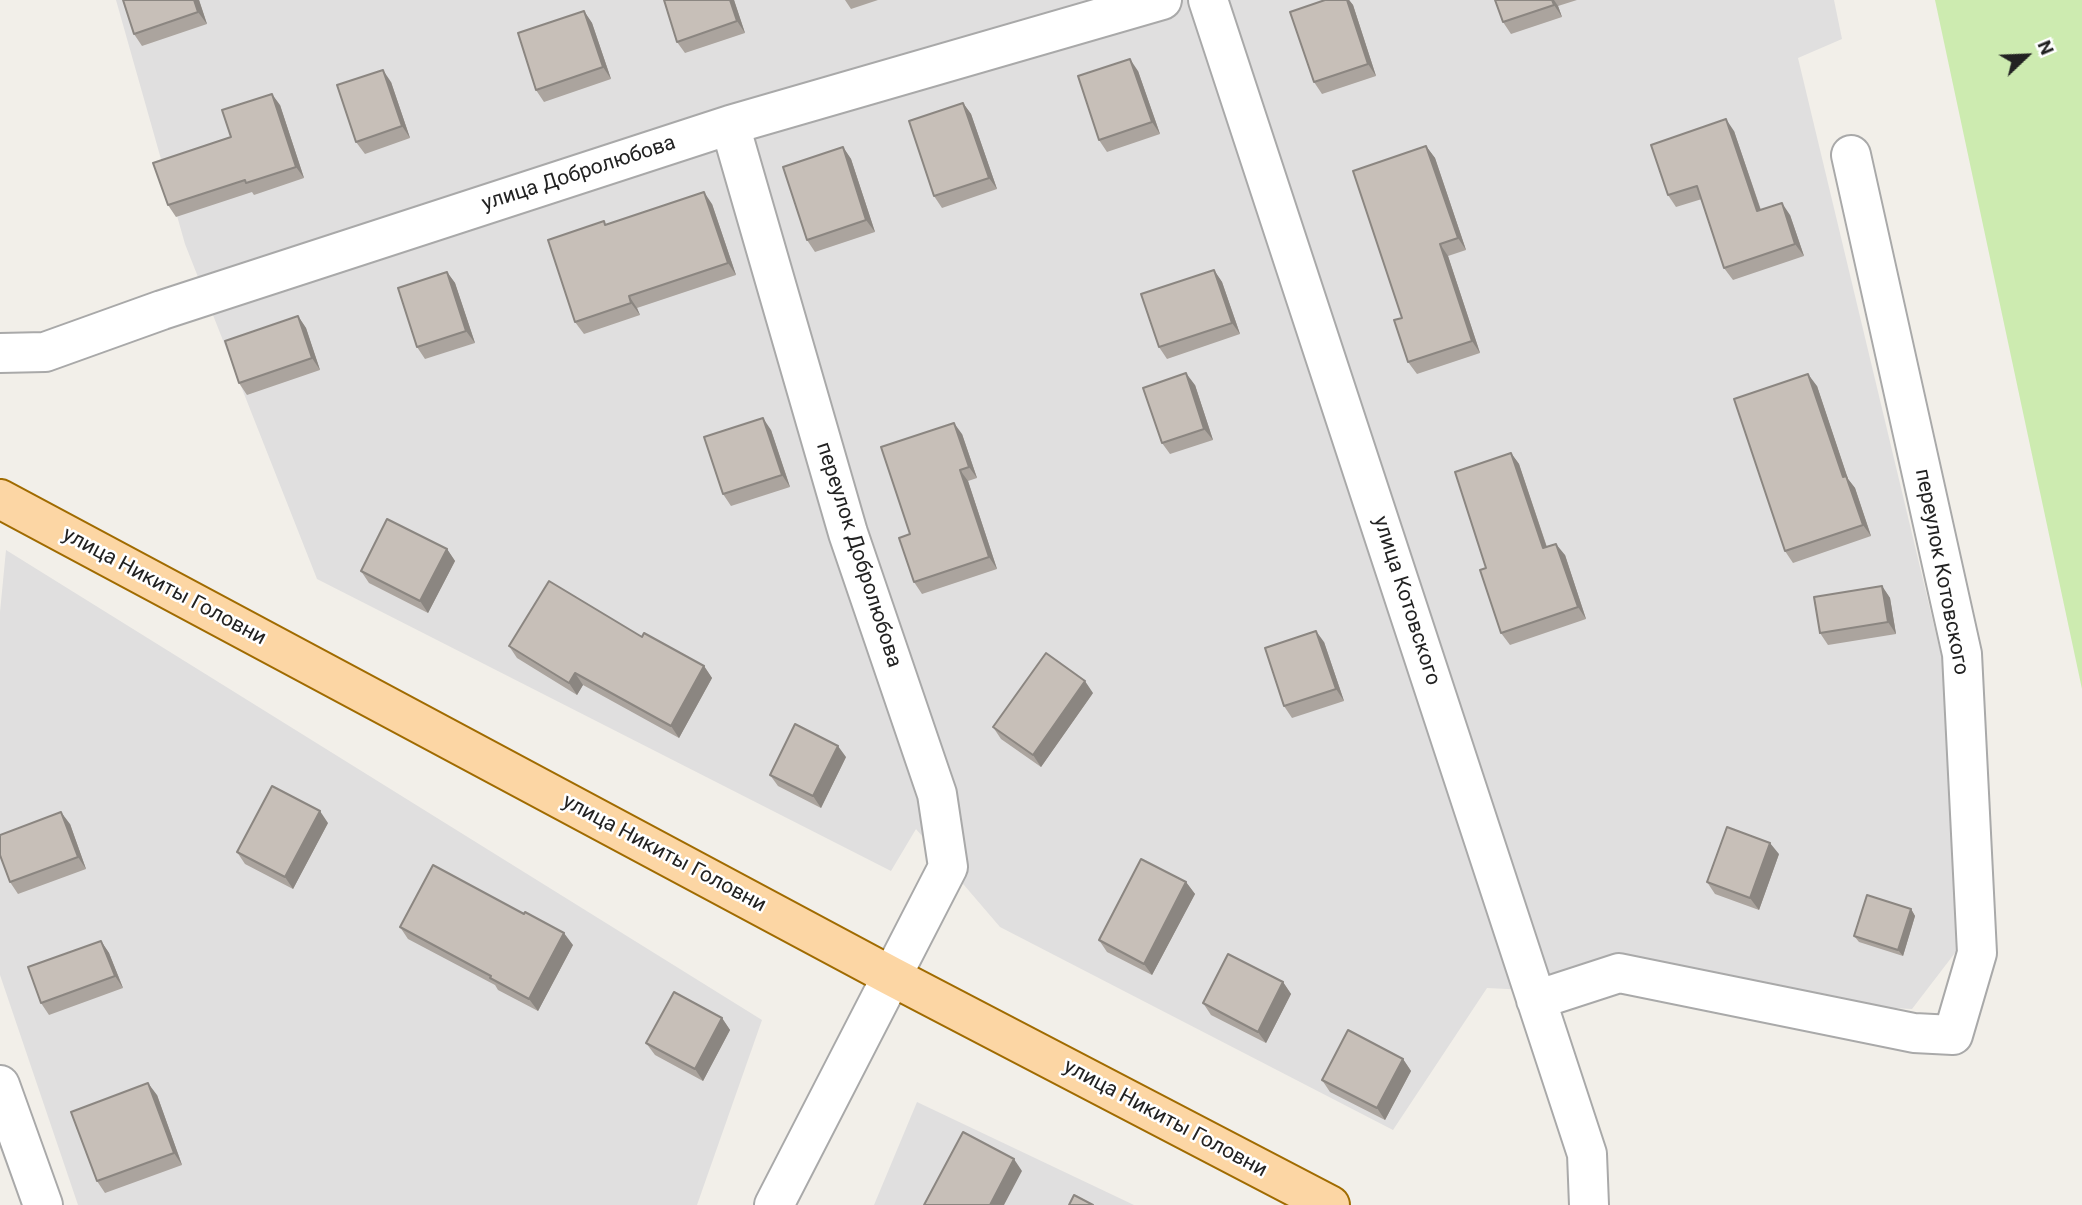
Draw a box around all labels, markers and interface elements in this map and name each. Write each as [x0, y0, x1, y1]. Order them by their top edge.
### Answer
north arrow [1991, 21, 2061, 91]
text: N [2033, 37, 2059, 58]
street label: улица Добролюбова [479, 131, 679, 217]
street label: переулок Добролюбова [810, 439, 906, 671]
street label: переулок Котовского [1909, 467, 1973, 677]
street label: улица Котовского [1367, 513, 1445, 689]
street label: улица Никиты Головни [58, 523, 270, 651]
street label: улица Никиты Головни [558, 790, 770, 918]
street label: улица Никиты Головни [1059, 1055, 1271, 1183]

